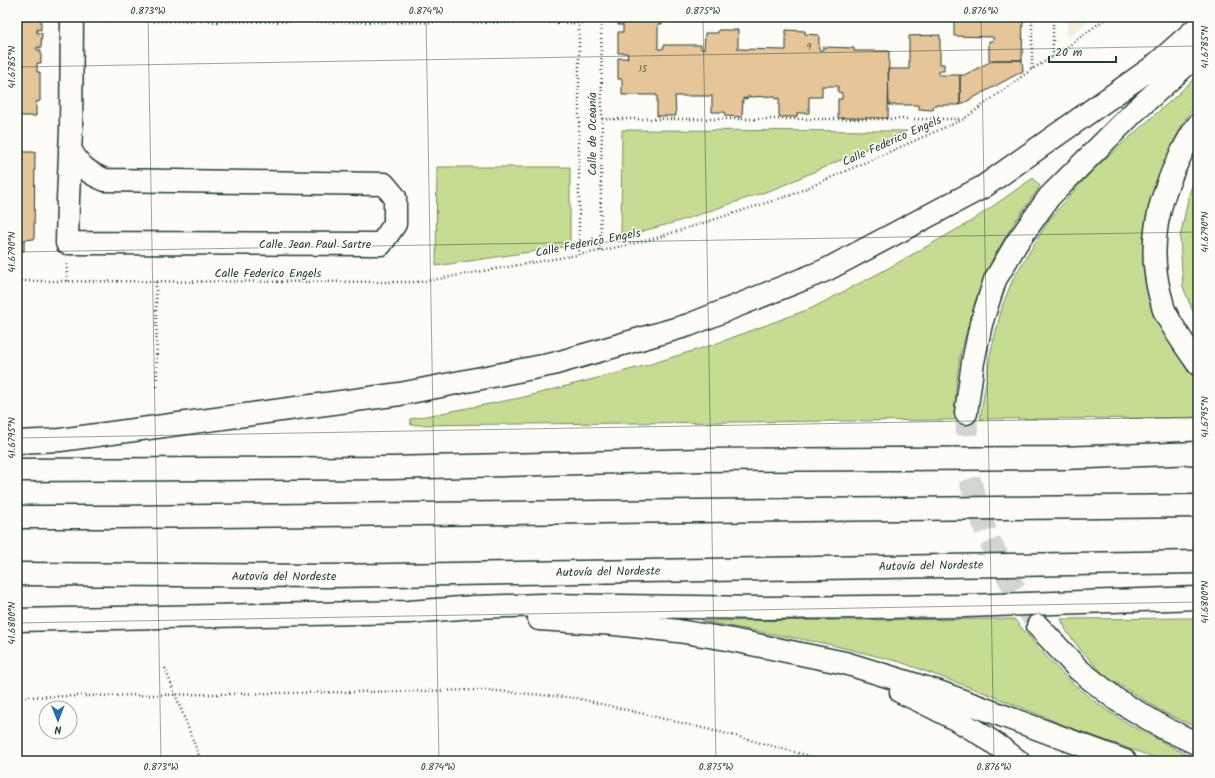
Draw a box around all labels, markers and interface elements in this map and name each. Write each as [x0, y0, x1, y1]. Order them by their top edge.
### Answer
text: 0.873°W [131, 3, 166, 19]
text: 0.874°W [409, 3, 444, 19]
text: 0.875°W [686, 3, 720, 19]
text: 0.876°W [964, 3, 999, 19]
text: 41.6785°N [1197, 25, 1213, 68]
scale bar [1049, 38, 1116, 64]
house number: 9 [807, 39, 812, 55]
text: 20 m [1055, 43, 1083, 62]
text: 41.6785°N [4, 45, 20, 88]
house number: 15 [639, 61, 648, 77]
street label: Calle de Oceanía [583, 92, 602, 176]
street label: Calle Federico Engels [839, 111, 945, 171]
text: 41.6790°N [1197, 211, 1213, 253]
street label: Calle Federico Engels [534, 223, 642, 263]
text: 41.6790°N [4, 231, 20, 273]
street label: Calle Jean Paul Sartre [259, 235, 372, 254]
street label: Calle Federico Engels [215, 264, 321, 283]
text: 41.6795°N [1197, 396, 1213, 438]
text: 41.6795°N [4, 417, 20, 459]
street label: Autovía del Nordeste [878, 556, 984, 576]
street label: Autovía del Nordeste [555, 562, 661, 582]
street label: Autovía del Nordeste [232, 567, 337, 586]
text: 41.6800°N [1197, 580, 1213, 623]
text: 41.6800°N [4, 601, 20, 644]
north arrow [38, 700, 78, 740]
text: N [54, 720, 62, 738]
text: 0.873°W [144, 759, 179, 775]
text: 0.874°W [421, 759, 456, 775]
text: 0.875°W [699, 759, 733, 775]
text: 0.876°W [977, 759, 1012, 775]

